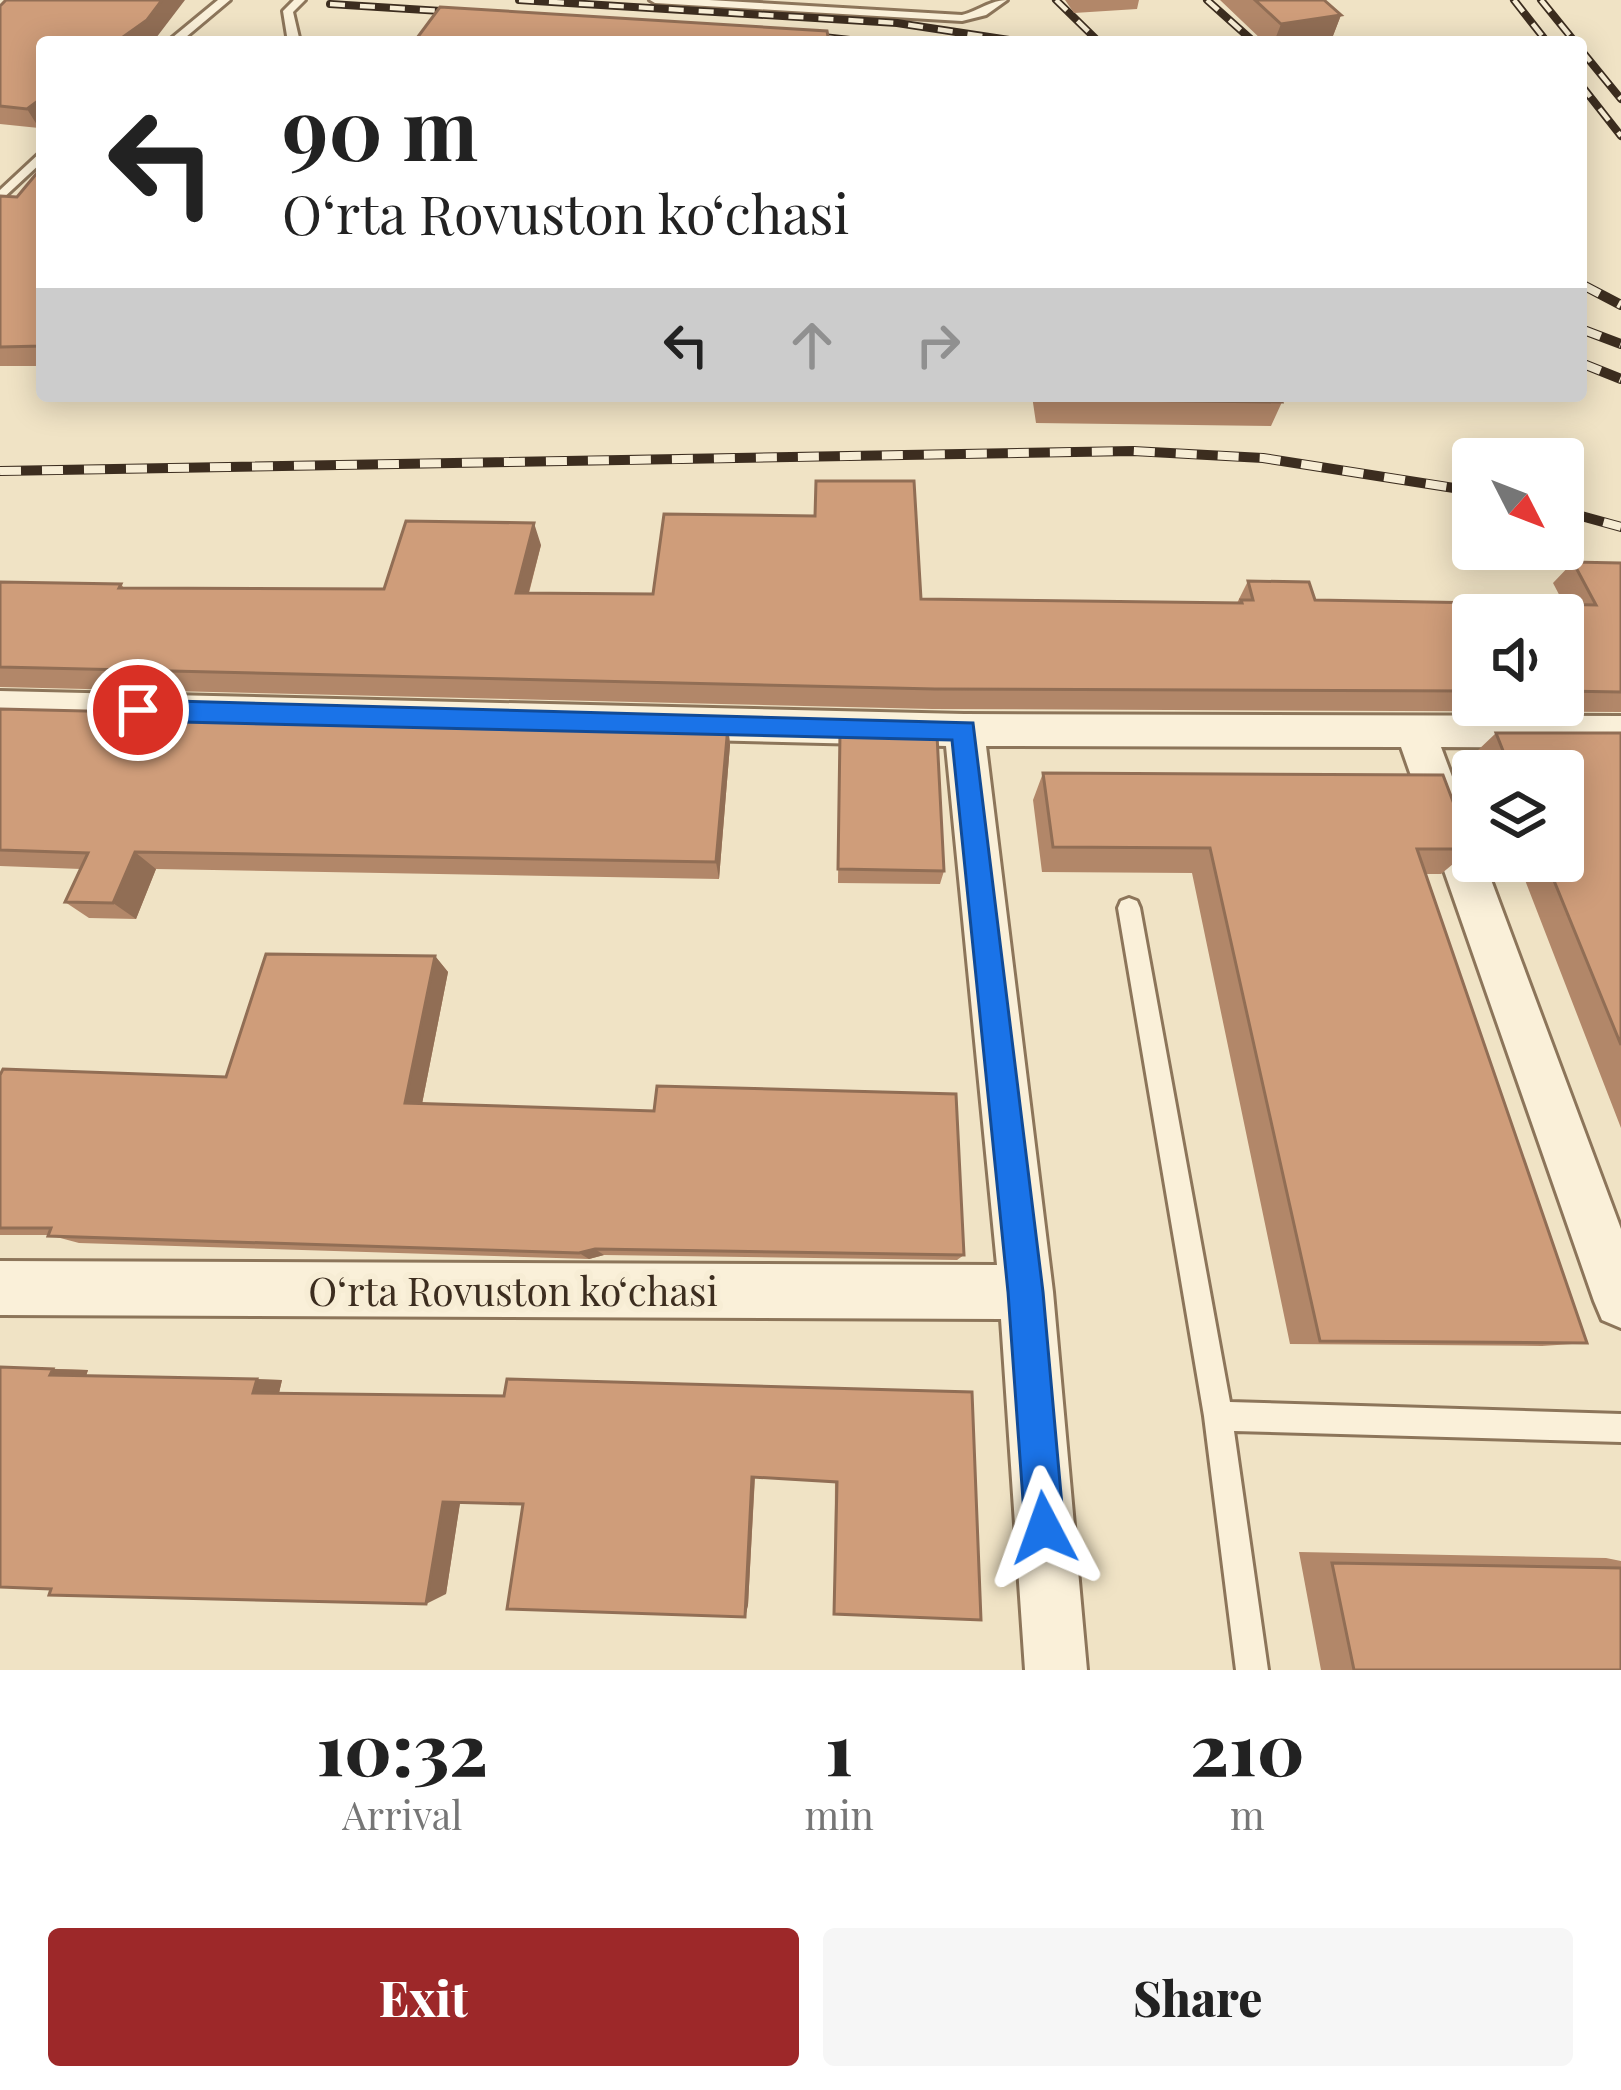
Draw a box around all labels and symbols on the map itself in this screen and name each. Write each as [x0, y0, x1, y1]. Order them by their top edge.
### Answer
north arrow [1452, 438, 1584, 570]
pin [87, 659, 189, 761]
street label: Oʻrta Rovuston koʻchasi [308, 1264, 718, 1316]
position arrow [981, 1465, 1107, 1591]

